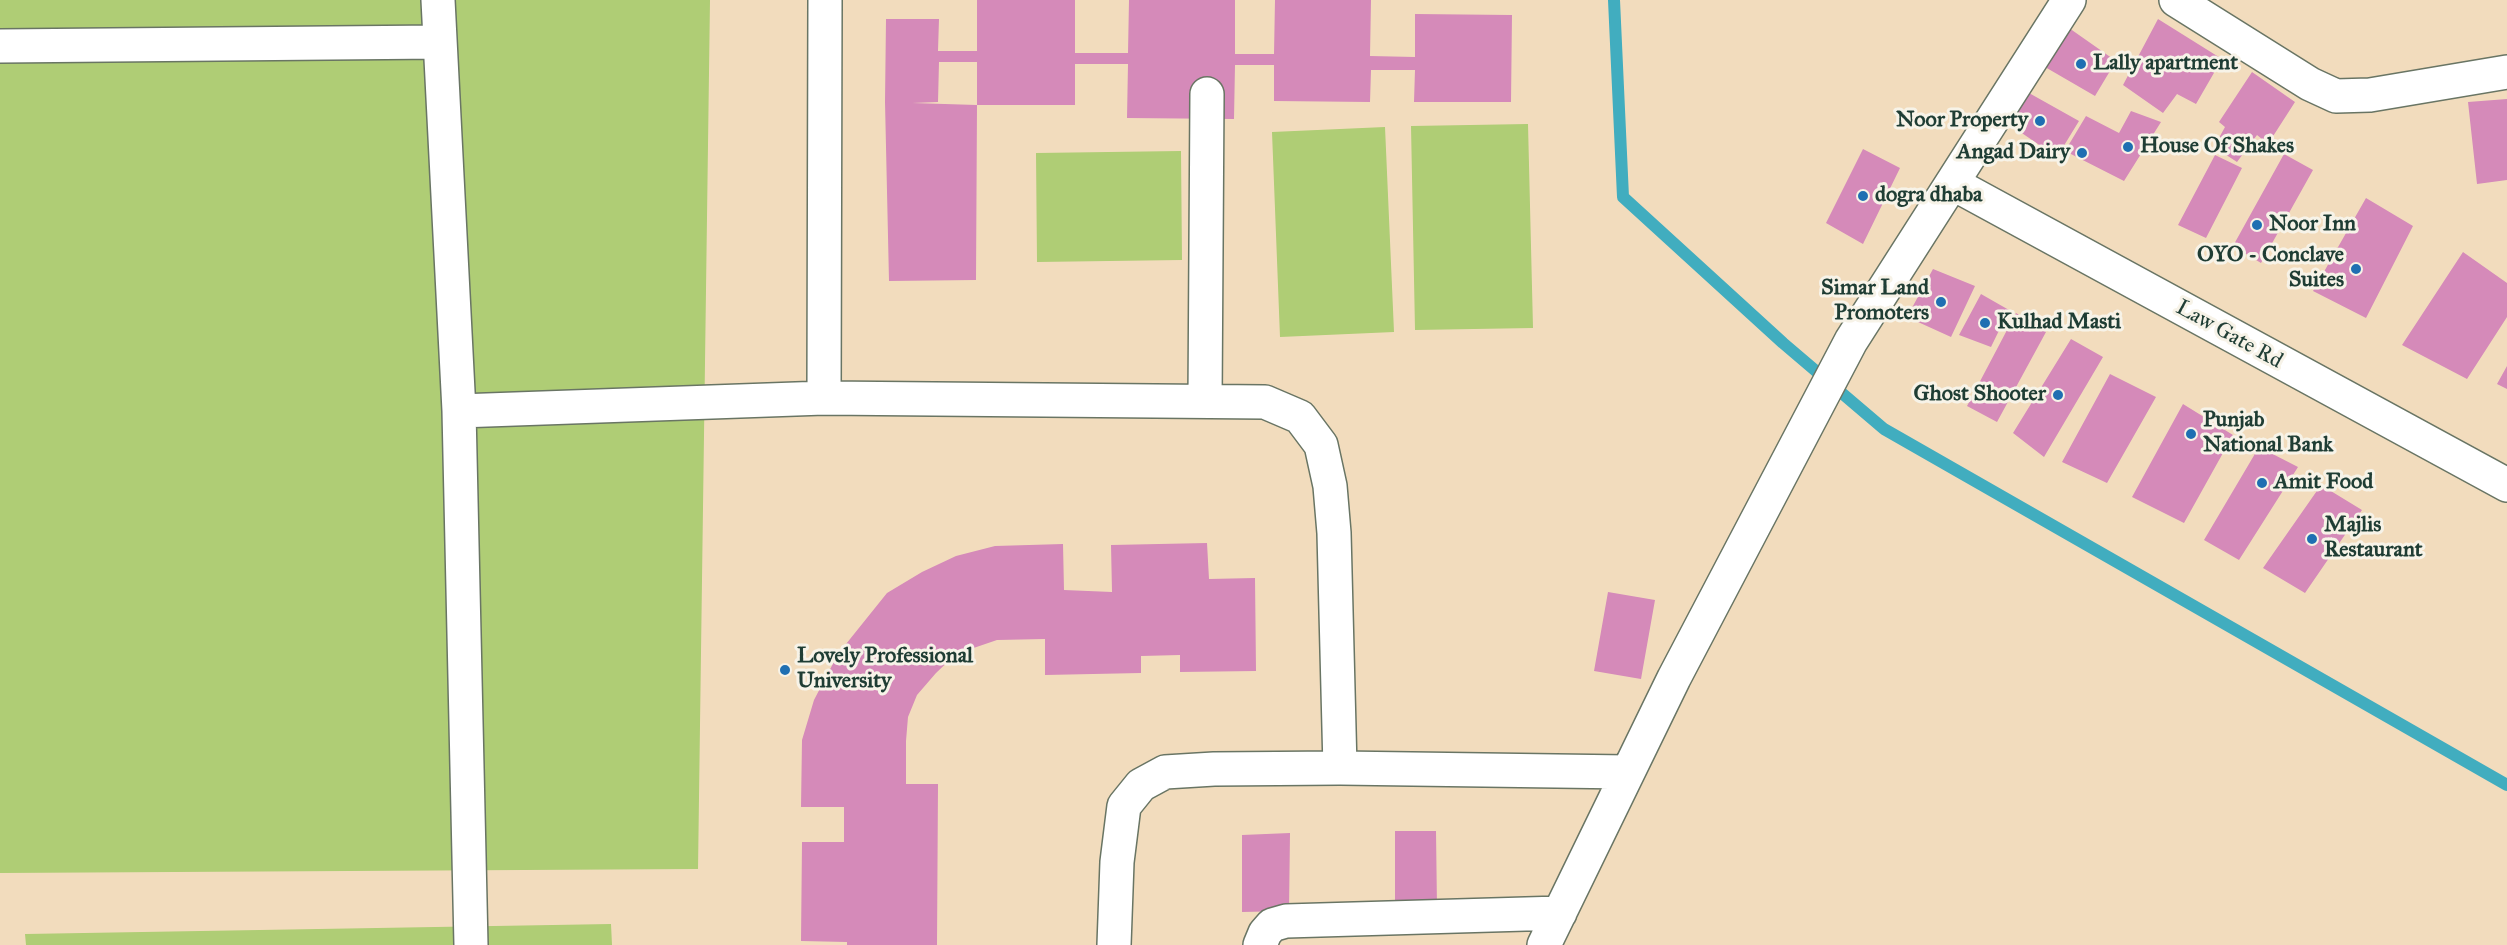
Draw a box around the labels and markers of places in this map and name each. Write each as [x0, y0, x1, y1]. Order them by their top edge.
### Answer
place label: Lally apartment [2093, 51, 2238, 77]
marker: Lally apartment [2074, 57, 2088, 71]
place label: Noor Property [1896, 108, 2028, 134]
marker: Noor Property [2033, 114, 2047, 128]
place label: House Of Shakes [2140, 134, 2294, 160]
place label: Angad Dairy [1957, 140, 2070, 166]
marker: House Of Shakes [2121, 140, 2135, 154]
marker: Angad Dairy [2075, 146, 2089, 160]
place label: dogra dhaba [1875, 183, 1982, 209]
marker: dogra dhaba [1856, 189, 1870, 203]
place label: Noor Inn [2269, 212, 2356, 238]
marker: Noor Inn [2250, 218, 2264, 232]
place label: OYO - Conclave Suites [2197, 243, 2344, 294]
marker: OYO - Conclave Suites [2349, 262, 2363, 276]
place label: Simar Land Promoters [1821, 276, 1929, 328]
marker: Simar Land Promoters [1934, 295, 1948, 309]
place label: Kulhad Masti [1997, 310, 2121, 336]
marker: Kulhad Masti [1978, 316, 1992, 330]
place label: Ghost Shooter [1913, 382, 2046, 408]
marker: Ghost Shooter [2051, 388, 2065, 402]
place label: Punjab National Bank [2203, 408, 2333, 460]
marker: Punjab National Bank [2184, 427, 2198, 441]
place label: Amit Food [2274, 470, 2373, 496]
marker: Amit Food [2255, 476, 2269, 490]
place label: Majlis Restaurant [2324, 513, 2422, 564]
marker: Majlis Restaurant [2305, 532, 2319, 546]
place label: Lovely Professional University [797, 644, 973, 696]
marker: Lovely Professional University [778, 663, 792, 677]

